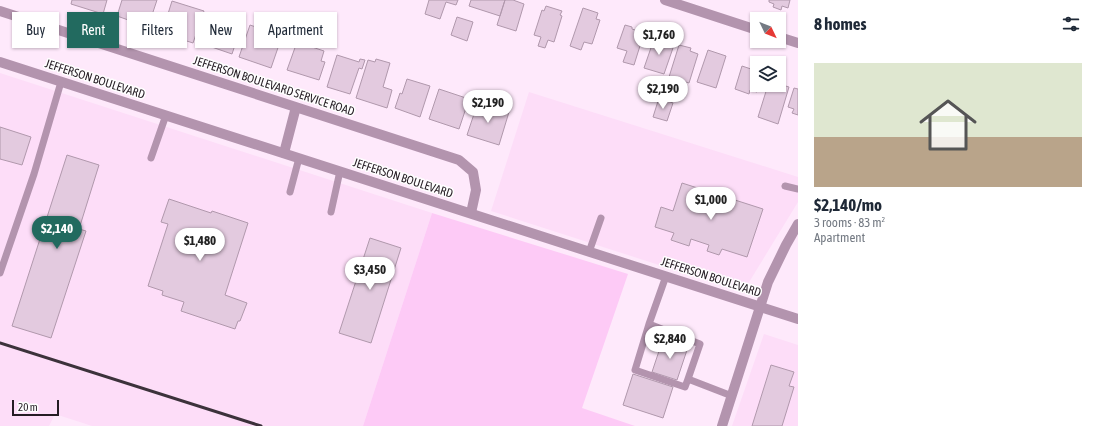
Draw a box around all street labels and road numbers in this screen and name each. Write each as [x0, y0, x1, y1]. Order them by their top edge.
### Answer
street label: JEFFERSON BOULEVARD SERVICE ROAD [192, 53, 357, 119]
street label: JEFFERSON BOULEVARD [43, 56, 147, 102]
street label: JEFFERSON BOULEVARD [351, 155, 455, 201]
street label: JEFFERSON BOULEVARD [659, 254, 763, 300]

